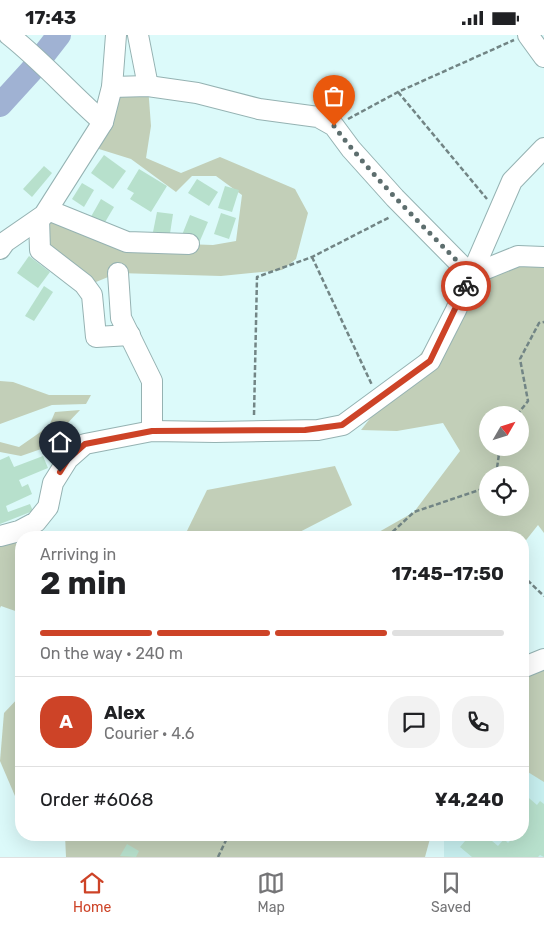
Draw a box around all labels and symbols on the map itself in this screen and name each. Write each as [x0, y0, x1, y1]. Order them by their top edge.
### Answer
pin [313, 75, 355, 126]
courier [441, 261, 491, 311]
north arrow [479, 406, 529, 456]
pin [39, 421, 81, 472]

